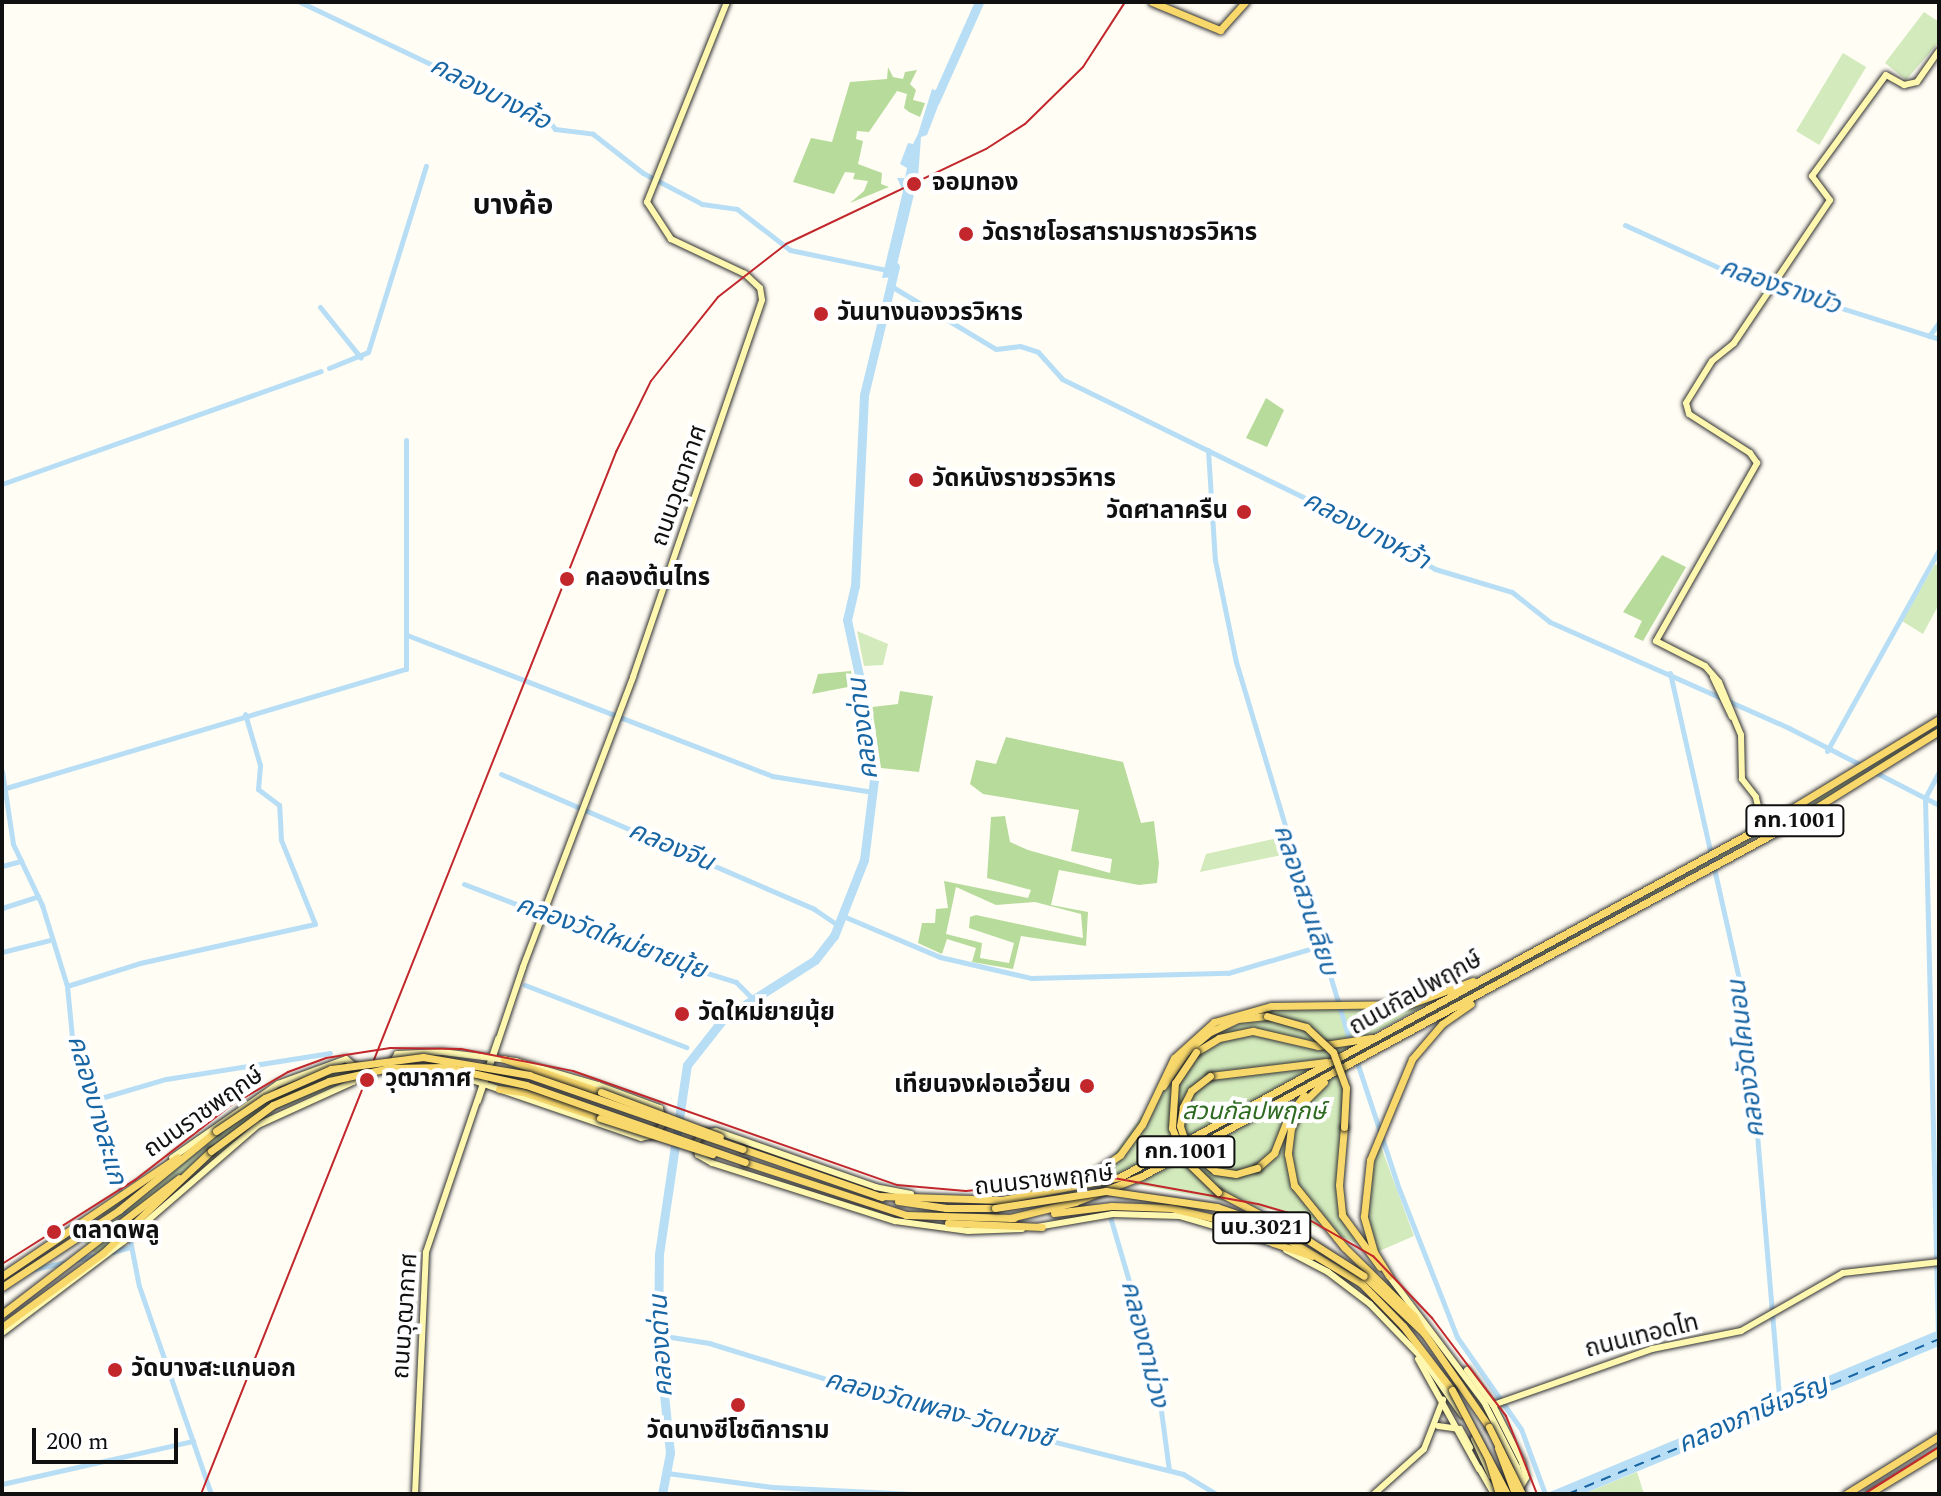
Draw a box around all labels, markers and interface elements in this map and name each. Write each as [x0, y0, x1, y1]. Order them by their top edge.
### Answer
water label: คลองบางค้อ [425, 50, 555, 138]
place label: จอมทอง [932, 170, 1019, 198]
marker: จอมทอง [903, 173, 925, 195]
district label: บางค้อ [473, 189, 553, 223]
place label: วัดราชโอรสารามราชวรวิหาร [982, 220, 1257, 248]
marker: วัดราชโอรสารามราชวรวิหาร [957, 225, 975, 243]
water label: คลองรางบัว [1716, 252, 1844, 322]
place label: วันนางนองวรวิหาร [837, 300, 1023, 328]
marker: วันนางนองวรวิหาร [812, 305, 830, 323]
street label: ถนนวุฒากาศ [646, 422, 714, 550]
place label: วัดหนังราชวรวิหาร [932, 466, 1116, 494]
marker: วัดหนังราชวรวิหาร [907, 471, 925, 489]
water label: คลองบางหว้า [1298, 485, 1434, 577]
place label: วัดศาลาครืน [1106, 498, 1228, 526]
marker: วัดศาลาครืน [1235, 503, 1253, 521]
place label: คลองต้นไทร [585, 565, 710, 593]
marker: คลองต้นไทร [556, 568, 578, 590]
water label: คลองด่าน [842, 676, 886, 782]
road number: กท.1001 [1745, 803, 1845, 839]
water label: คลองจีน [624, 815, 718, 879]
water label: คลองสวนเลียบ [1266, 821, 1344, 979]
water label: คลองวัดใหม่ยายนุ้ย [512, 889, 710, 987]
street label: ถนนกัลปพฤกษ์ [1345, 946, 1487, 1042]
water label: คลองวัดโคนอน [1722, 978, 1772, 1140]
place label: วัดใหม่ยายนุ้ย [698, 1000, 835, 1028]
marker: วัดใหม่ยายนุ้ย [673, 1005, 691, 1023]
water label: คลองบางสะแก [60, 1032, 132, 1188]
street label: ถนนราชพฤกษ์ [139, 1061, 269, 1165]
place label: วุฒากาศ [385, 1066, 472, 1094]
marker: วุฒากาศ [356, 1069, 378, 1091]
place label: เทียนจงฝอเอวี้ยน [894, 1072, 1071, 1100]
marker: เทียนจงฝอเอวี้ยน [1078, 1077, 1096, 1095]
park label: สวนกัลปพฤกษ์ [1182, 1099, 1326, 1127]
road number: กท.1001 [1136, 1134, 1236, 1170]
street label: ถนนราชพฤกษ์ [973, 1159, 1115, 1203]
road number: นบ.3021 [1212, 1210, 1312, 1246]
place label: ตลาดพลู [72, 1218, 160, 1246]
marker: ตลาดพลู [43, 1221, 65, 1243]
street label: ถนนวุฒากาศ [387, 1252, 425, 1380]
water label: คลองตาม่วง [1113, 1277, 1175, 1411]
water label: คลองด่าน [644, 1294, 680, 1398]
street label: ถนนเทอดไท [1582, 1309, 1702, 1365]
place label: วัดบางสะแกนอก [131, 1356, 296, 1384]
marker: วัดบางสะแกนอก [106, 1361, 124, 1379]
water label: คลองวัดเพลง-วัดนางชี [821, 1364, 1057, 1456]
water label: คลองภาษีเจริญ [1673, 1369, 1833, 1461]
marker: วัดนางชีโชติการาม [729, 1396, 747, 1414]
scale bar [36, 1412, 182, 1462]
place label: วัดนางชีโชติการาม [646, 1418, 830, 1446]
text: 200 m [46, 1424, 109, 1460]

